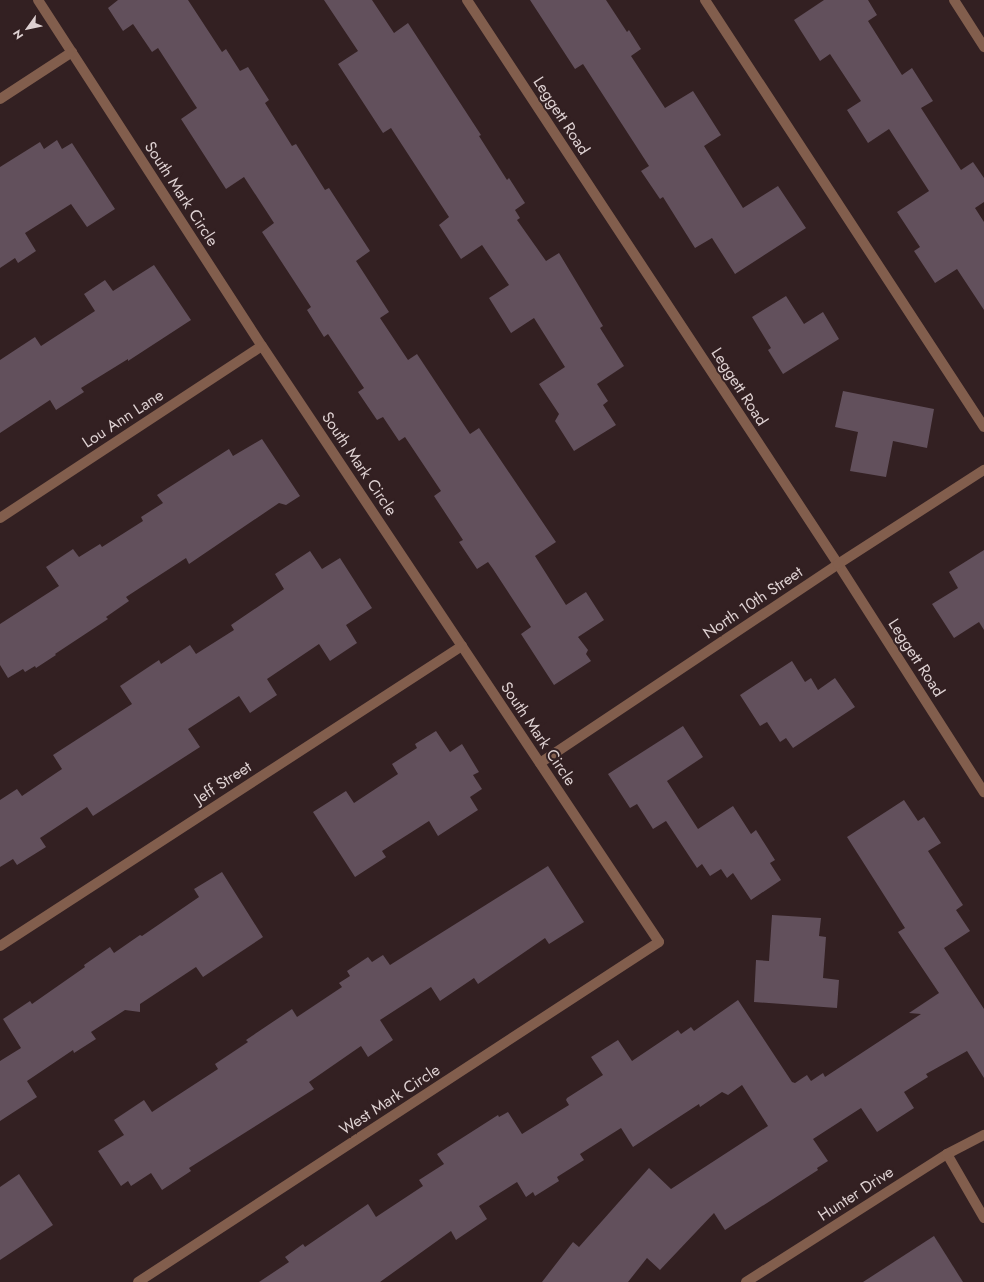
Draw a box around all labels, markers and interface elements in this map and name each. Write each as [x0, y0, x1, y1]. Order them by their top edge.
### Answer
north arrow [8, 8, 48, 48]
text: N [9, 27, 27, 43]
street label: Leggett Road [529, 73, 593, 159]
street label: South Mark Circle [140, 138, 222, 250]
street label: Leggett Road [707, 344, 771, 430]
street label: Lou Ann Lane [79, 386, 167, 452]
street label: South Mark Circle [317, 409, 401, 519]
street label: North 10th Street [700, 563, 806, 643]
street label: Leggett Road [884, 615, 948, 701]
street label: South Mark Circle [496, 679, 580, 789]
street label: Jeff Street [191, 757, 255, 809]
street label: West Mark Circle [336, 1060, 444, 1140]
street label: Hunter Drive [815, 1162, 897, 1226]

